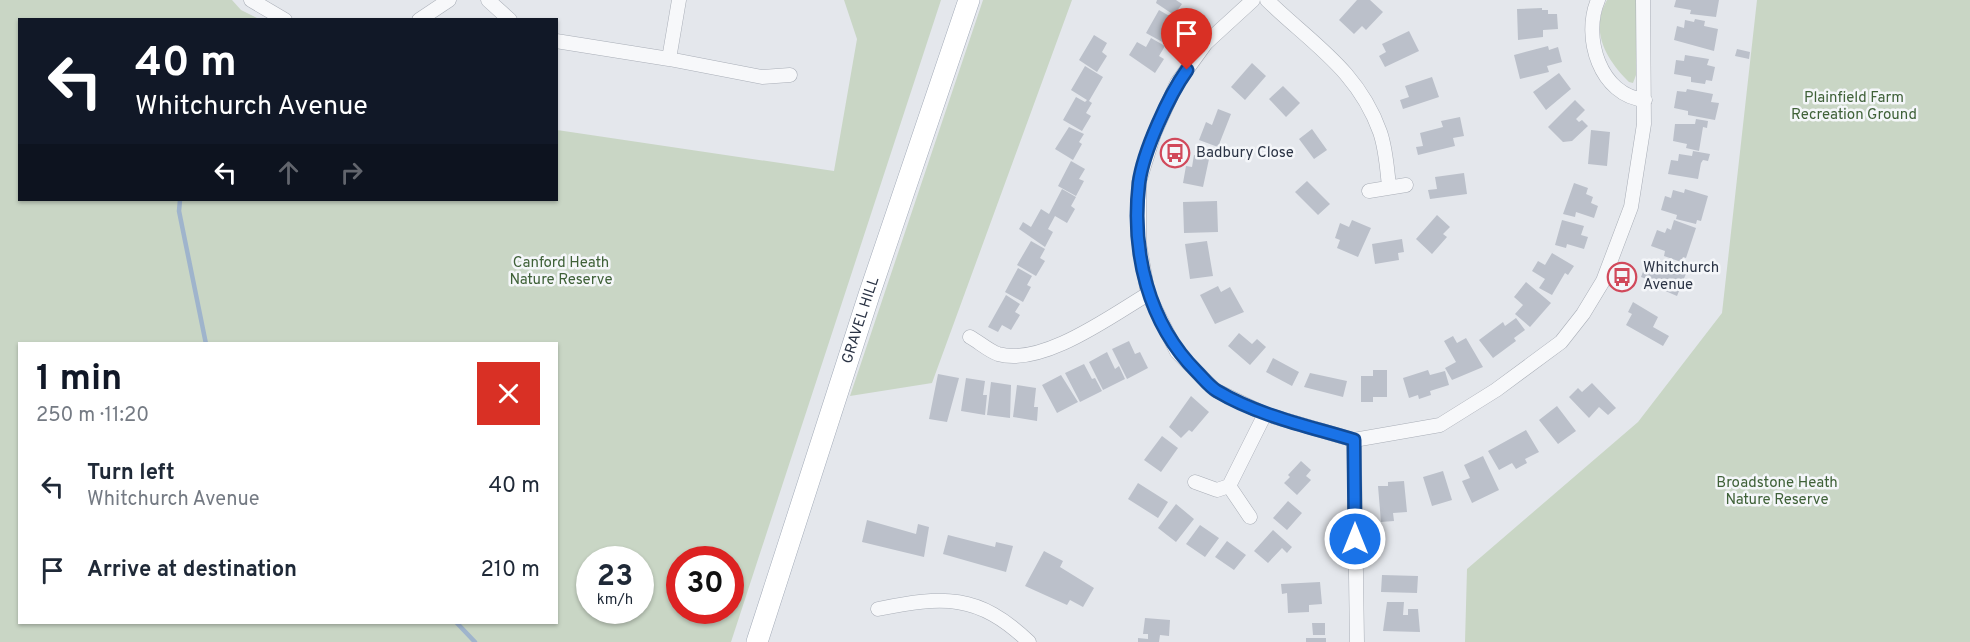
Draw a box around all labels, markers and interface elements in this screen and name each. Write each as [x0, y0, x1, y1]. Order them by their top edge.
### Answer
pin [1161, 8, 1212, 70]
icon: arrive [1170, 17, 1203, 50]
text: 40 m [135, 38, 237, 91]
icon: left [36, 42, 114, 120]
park label: Plainfield Farm Recreation Ground [1791, 89, 1917, 125]
text: Whitchurch Avenue [135, 90, 368, 124]
bus stop icon: Badbury Close [1159, 137, 1191, 169]
place label: Badbury Close [1196, 144, 1294, 163]
icon: left [209, 156, 242, 189]
icon: ahead [272, 156, 305, 189]
icon: right [335, 156, 368, 189]
park label: Canford Heath Nature Reserve [509, 254, 613, 290]
place label: Whitchurch Avenue [1643, 259, 1719, 295]
bus stop icon: Whitchurch Avenue [1606, 261, 1638, 293]
street label: GRAVEL HILL [838, 274, 884, 366]
text: 1 min [36, 357, 122, 403]
button: close [477, 362, 540, 425]
text: 250 m · 11:20 [36, 403, 149, 429]
text: Turn left [87, 460, 175, 487]
icon: left [36, 470, 69, 503]
text: 40 m [488, 473, 540, 500]
park label: Broadstone Heath Nature Reserve [1716, 474, 1838, 510]
text: Whitchurch Avenue [87, 487, 259, 513]
position arrow [1323, 507, 1387, 571]
speed limit sign: 30 [666, 546, 744, 624]
icon: arrive [36, 554, 69, 587]
text: Arrive at destination [87, 557, 297, 584]
text: 210 m [480, 557, 540, 584]
text: 23 [597, 559, 633, 596]
text: km/h [597, 591, 633, 610]

